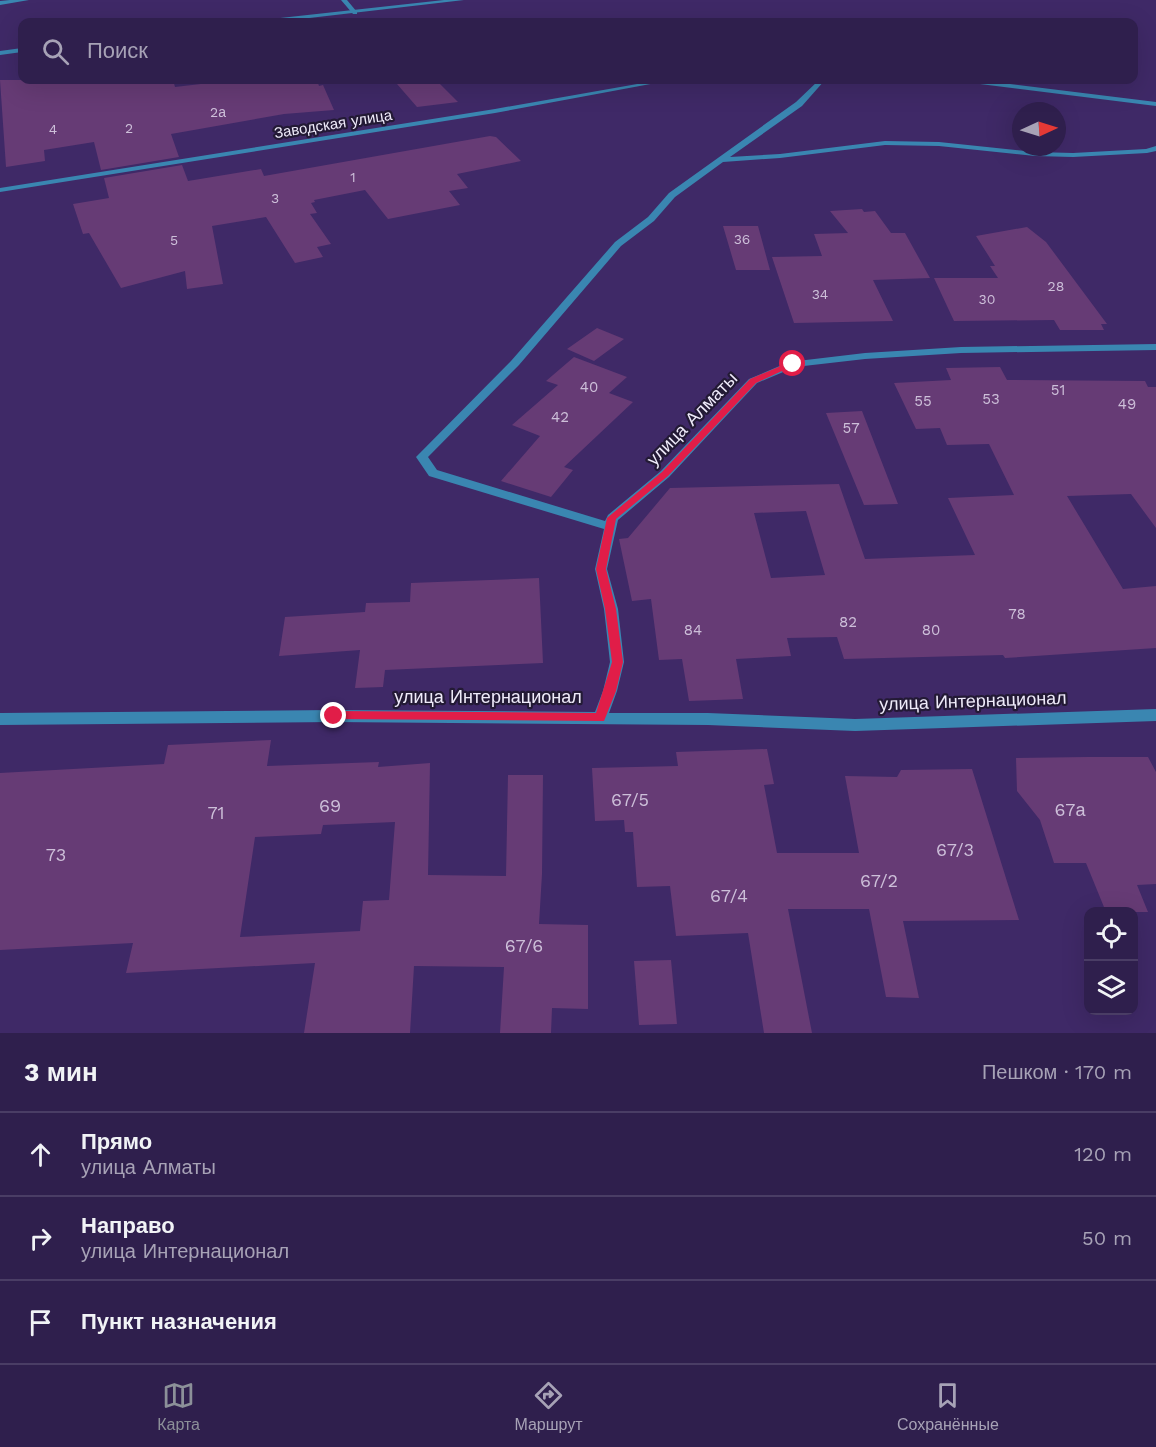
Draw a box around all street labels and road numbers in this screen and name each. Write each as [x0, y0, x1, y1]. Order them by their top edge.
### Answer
street label: Заводская улица [273, 106, 394, 142]
street label: улица Алматы [642, 368, 741, 470]
street label: улица Интернационал [394, 686, 582, 707]
street label: улица Интернационал [879, 687, 1067, 714]

